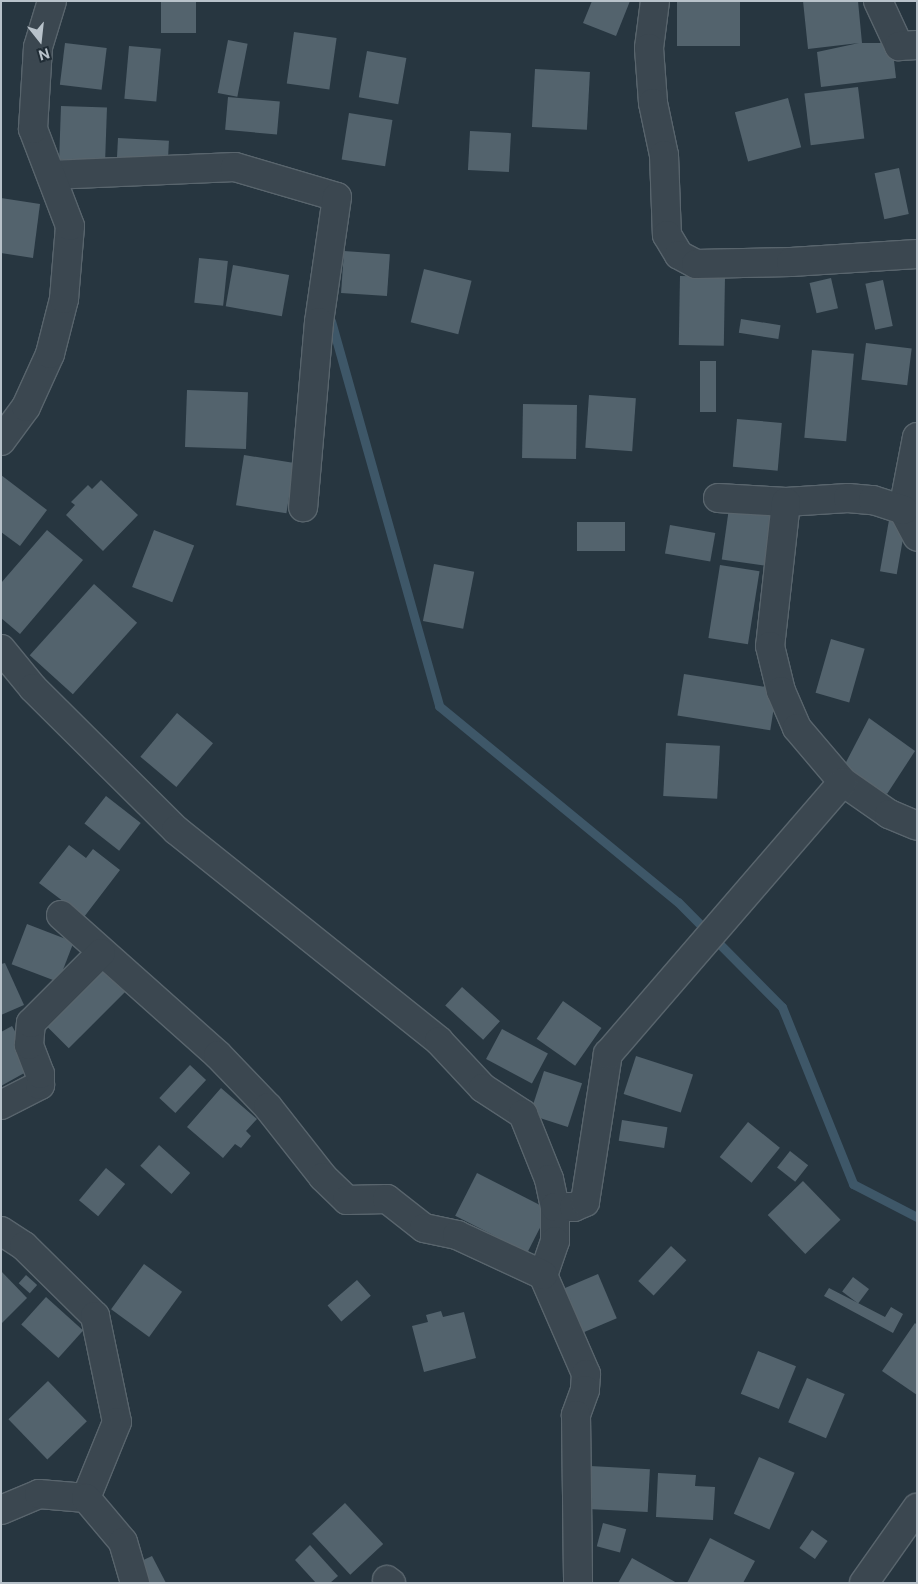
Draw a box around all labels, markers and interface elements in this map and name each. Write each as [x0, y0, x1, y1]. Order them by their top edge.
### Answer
north arrow [15, 15, 65, 65]
text: N [37, 45, 52, 64]

